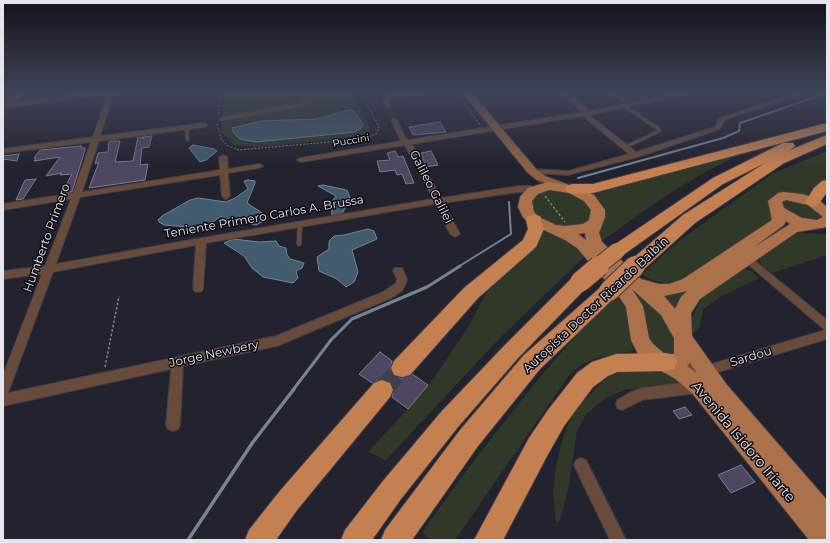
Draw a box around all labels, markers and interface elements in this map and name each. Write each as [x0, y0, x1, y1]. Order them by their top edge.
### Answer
street label: Puccini [332, 132, 370, 150]
street label: Galileo Galilei [406, 148, 456, 226]
street label: Humberto Primero [21, 182, 73, 294]
street label: Teniente Primero Carlos A. Brussa [163, 192, 365, 242]
street label: Autopista Doctor Ricardo Balbín [520, 234, 672, 376]
street label: Jorge Newbery [168, 338, 260, 370]
street label: Sardou [728, 344, 774, 370]
street label: Avenida Isidoro Iriarte [688, 378, 798, 506]

